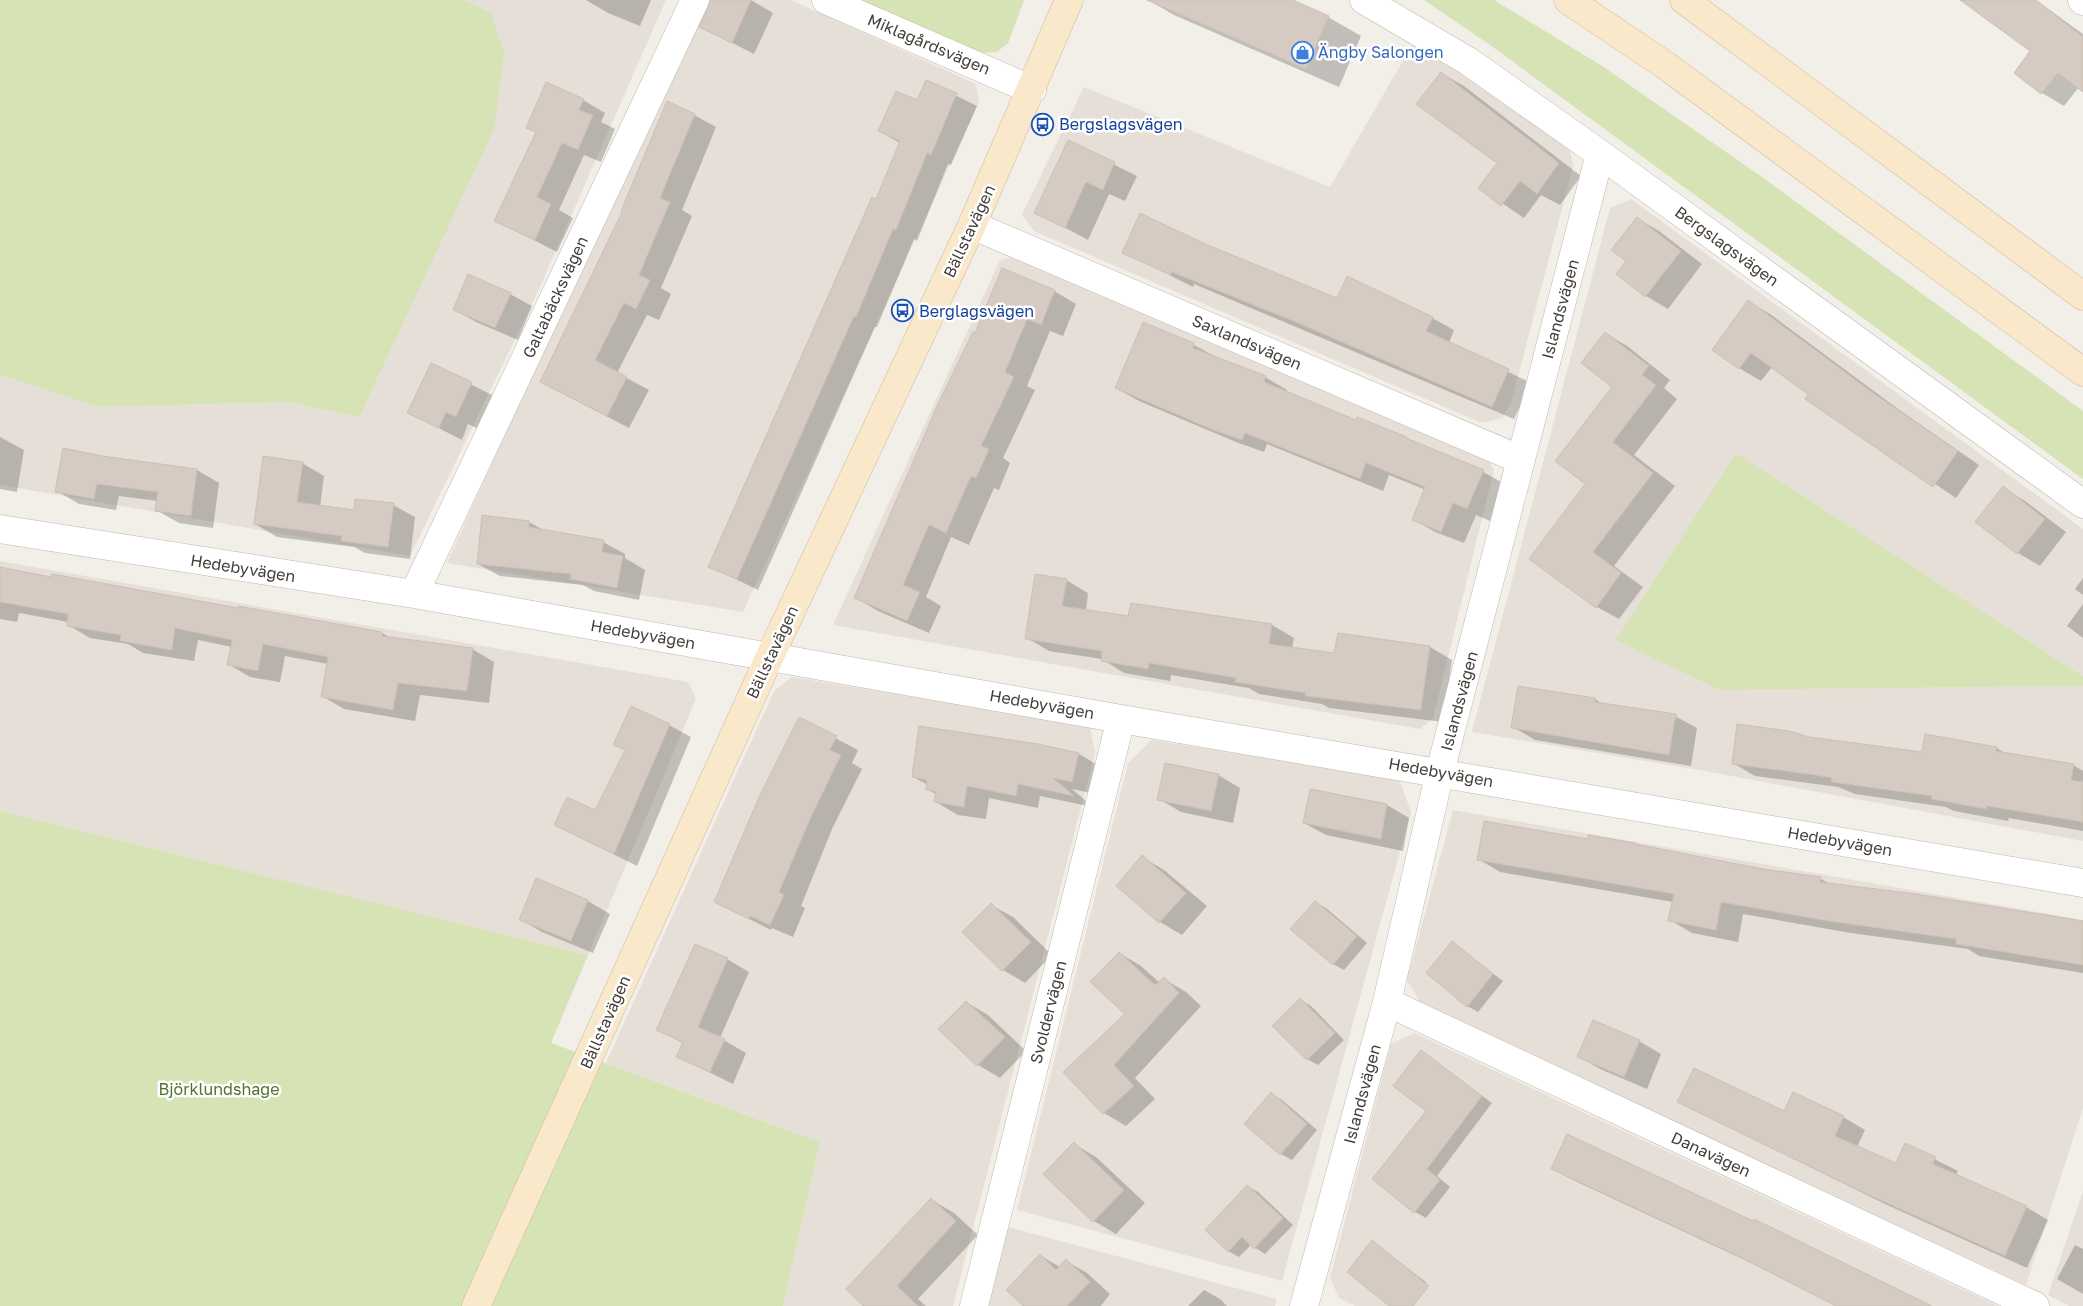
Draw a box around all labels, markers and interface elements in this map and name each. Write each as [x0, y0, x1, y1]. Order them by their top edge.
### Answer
street label: Miklagårdsvägen [865, 9, 993, 79]
shop icon: Ängby Salongen [1290, 40, 1314, 64]
place label: Ängby Salongen [1318, 42, 1444, 62]
bus stop icon: Bergslagsvägen [1031, 112, 1055, 136]
place label: Bergslagsvägen [1059, 114, 1183, 134]
street label: Bällstavägen [939, 181, 999, 281]
street label: Bergslagsvägen [1671, 202, 1783, 290]
street label: Galtabäcksvägen [518, 233, 592, 361]
street label: Islandsvägen [1537, 257, 1583, 361]
bus stop icon: Berglagsvägen [891, 299, 915, 323]
place label: Berglagsvägen [919, 301, 1034, 321]
street label: Saxlandsvägen [1189, 310, 1305, 374]
street label: Hedebyvägen [189, 550, 297, 586]
street label: Bällstavägen [742, 602, 802, 702]
street label: Hedebyvägen [589, 615, 697, 653]
street label: Islandsvägen [1436, 649, 1482, 753]
street label: Hedebyvägen [988, 685, 1096, 723]
street label: Hedebyvägen [1387, 753, 1495, 791]
street label: Hedebyvägen [1786, 822, 1894, 860]
street label: Svoldervägen [1026, 958, 1070, 1066]
street label: Bällstavägen [575, 972, 635, 1072]
street label: Islandsvägen [1339, 1042, 1385, 1146]
park label: Björklundshage [159, 1079, 279, 1099]
street label: Danavägen [1668, 1127, 1754, 1181]

